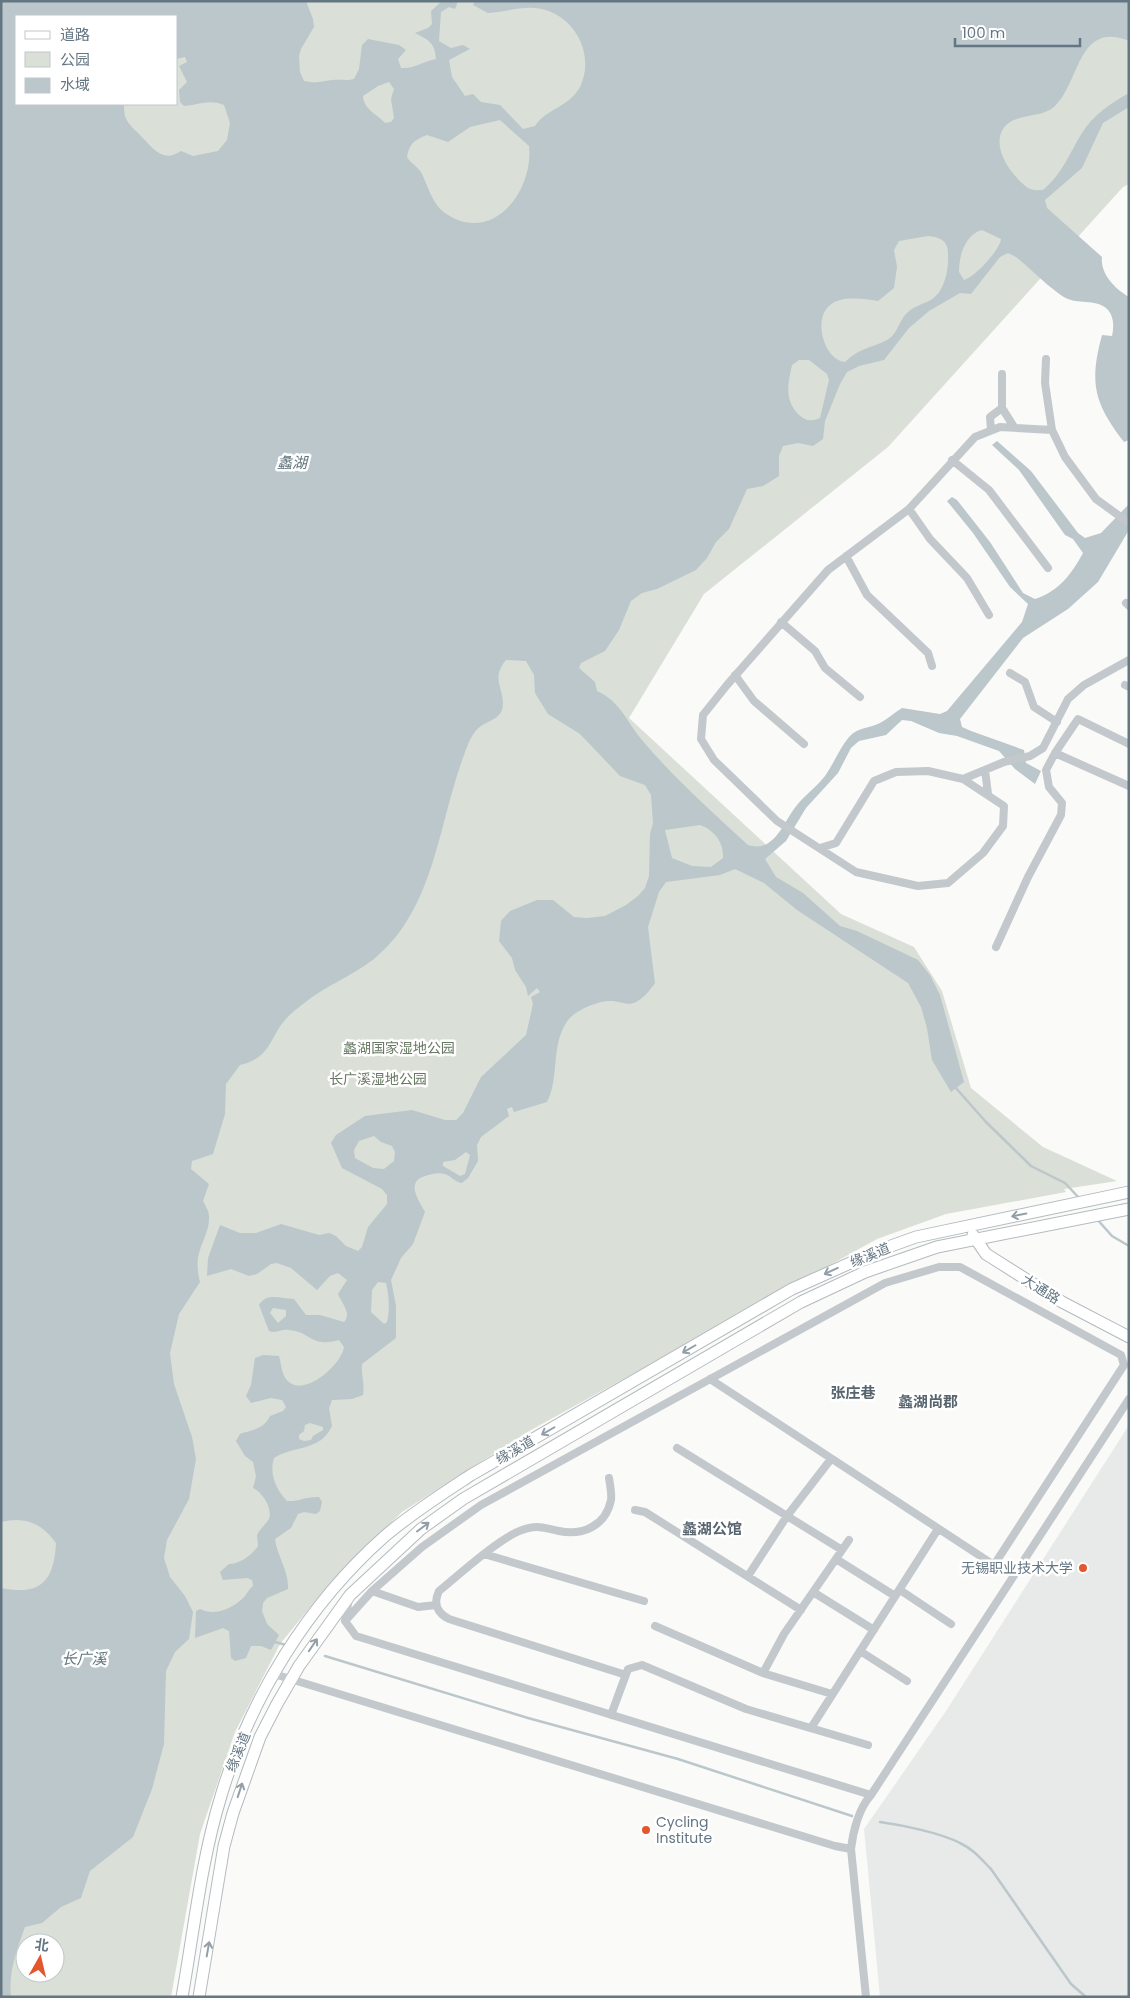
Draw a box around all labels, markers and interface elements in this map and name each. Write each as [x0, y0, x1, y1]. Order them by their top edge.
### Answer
legend [15, 15, 178, 105]
scale bar [955, 15, 1080, 47]
text: 100 m [962, 22, 1005, 43]
text: 道路 [60, 24, 90, 45]
text: 公园 [60, 49, 90, 70]
text: 水域 [60, 74, 90, 95]
water label: 蠡湖 [277, 452, 309, 473]
park label: 蠡湖国家湿地公园 [343, 1038, 455, 1058]
park label: 长广溪湿地公园 [329, 1069, 427, 1089]
one-way arrow [1012, 1210, 1028, 1220]
street label: 缘溪道 [847, 1238, 893, 1272]
one-way arrow [824, 1267, 839, 1276]
street label: 大通路 [1018, 1269, 1064, 1309]
one-way arrow [682, 1345, 696, 1355]
district label: 张庄巷 [830, 1382, 876, 1403]
district label: 蠡湖尚郡 [898, 1391, 958, 1412]
one-way arrow [541, 1426, 556, 1436]
street label: 缘溪道 [492, 1431, 538, 1469]
district label: 蠡湖公馆 [682, 1518, 742, 1539]
one-way arrow [416, 1522, 430, 1532]
place label: 无锡职业技术大学 [961, 1558, 1073, 1578]
marker: 无锡职业技术大学 [1077, 1562, 1089, 1574]
one-way arrow [308, 1639, 318, 1653]
water label: 长广溪 [61, 1648, 108, 1669]
street label: 缘溪道 [221, 1729, 255, 1775]
one-way arrow [236, 1783, 245, 1798]
place label: Cycling Institute [656, 1812, 712, 1848]
marker: Cycling Institute [640, 1824, 652, 1836]
north arrow [15, 1933, 65, 1983]
text: 北 [33, 1934, 50, 1956]
one-way arrow [203, 1941, 213, 1957]

